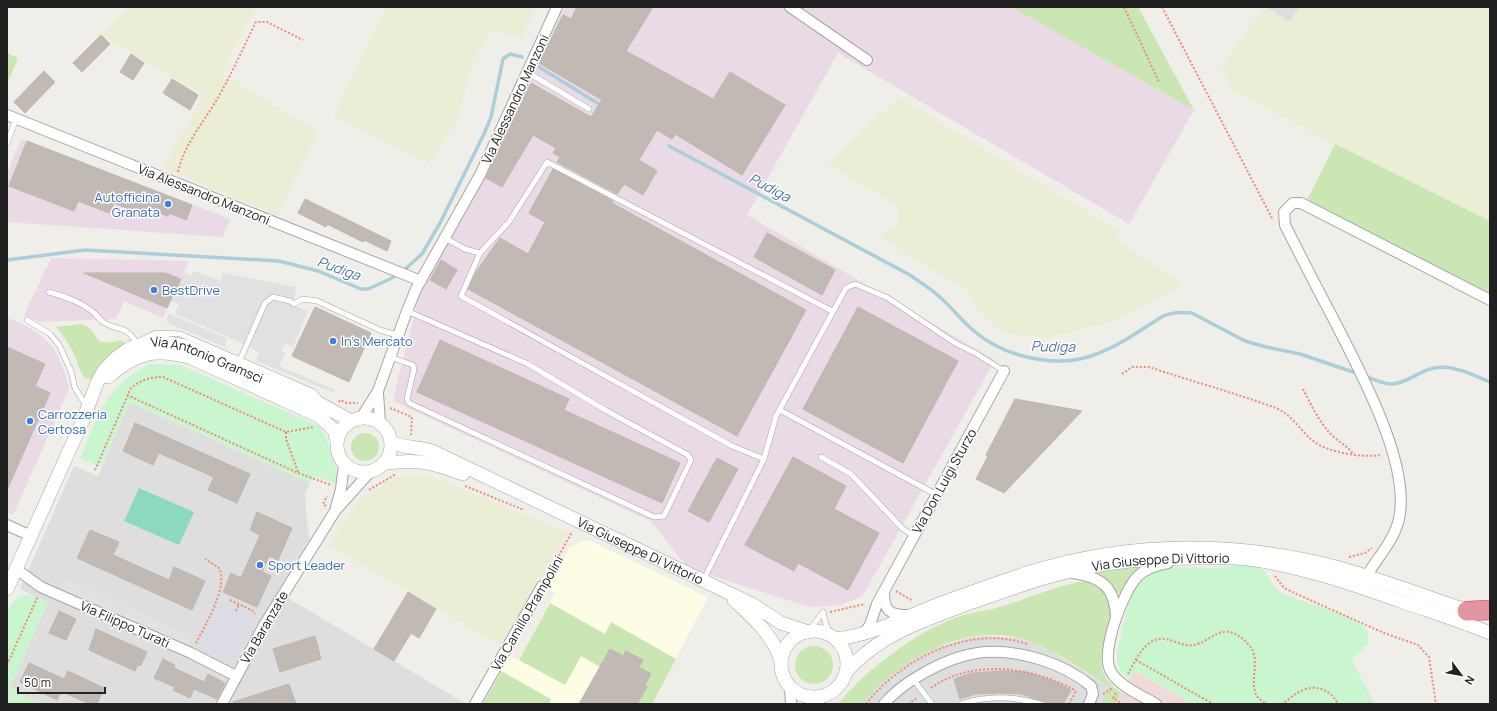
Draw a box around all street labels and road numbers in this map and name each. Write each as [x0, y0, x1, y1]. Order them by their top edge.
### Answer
street label: Via Alessandro Manzoni [477, 31, 553, 167]
street label: Via Alessandro Manzoni [135, 159, 273, 229]
street label: Via Antonio Gramsci [149, 332, 266, 387]
street label: Via Don Luigi Sturzo [908, 425, 981, 537]
street label: Via Giuseppe Di Vittorio [574, 513, 707, 589]
street label: Via Giuseppe Di Vittorio [1090, 549, 1230, 575]
street label: Via Camillo Prampolini [487, 552, 567, 674]
street label: Via Baranzate [236, 587, 292, 667]
street label: Via Filippo Turati [77, 596, 173, 652]

